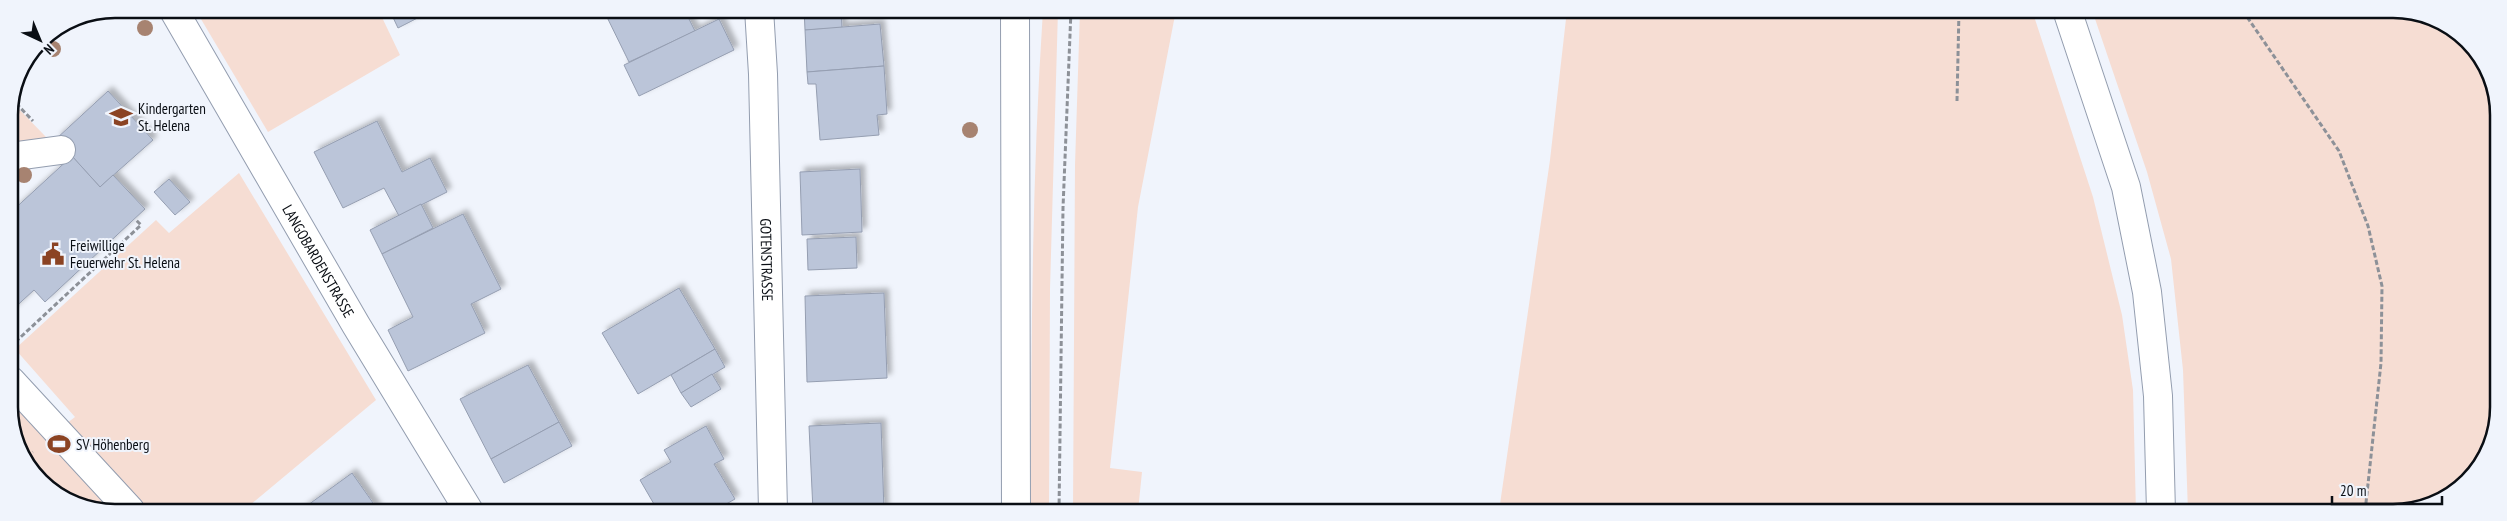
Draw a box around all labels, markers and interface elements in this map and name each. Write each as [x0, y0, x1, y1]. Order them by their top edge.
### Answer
north arrow [15, 15, 65, 65]
text: N [40, 40, 58, 58]
place label: Kindergarten St. Helena [138, 99, 206, 135]
school or university icon: Kindergarten St. Helena [108, 104, 134, 130]
street label: LANGOBARDENSTRASSE [279, 201, 359, 321]
street label: GOTENSTRASSE [757, 218, 778, 301]
place label: Freiwillige Feuerwehr St. Helena [70, 236, 180, 272]
public building icon: Freiwillige Feuerwehr St. Helena [40, 241, 66, 267]
sports icon: SV Höhenberg [46, 431, 72, 457]
place label: SV Höhenberg [76, 435, 149, 454]
scale bar [2332, 474, 2442, 506]
text: 20 m [2340, 481, 2366, 500]

